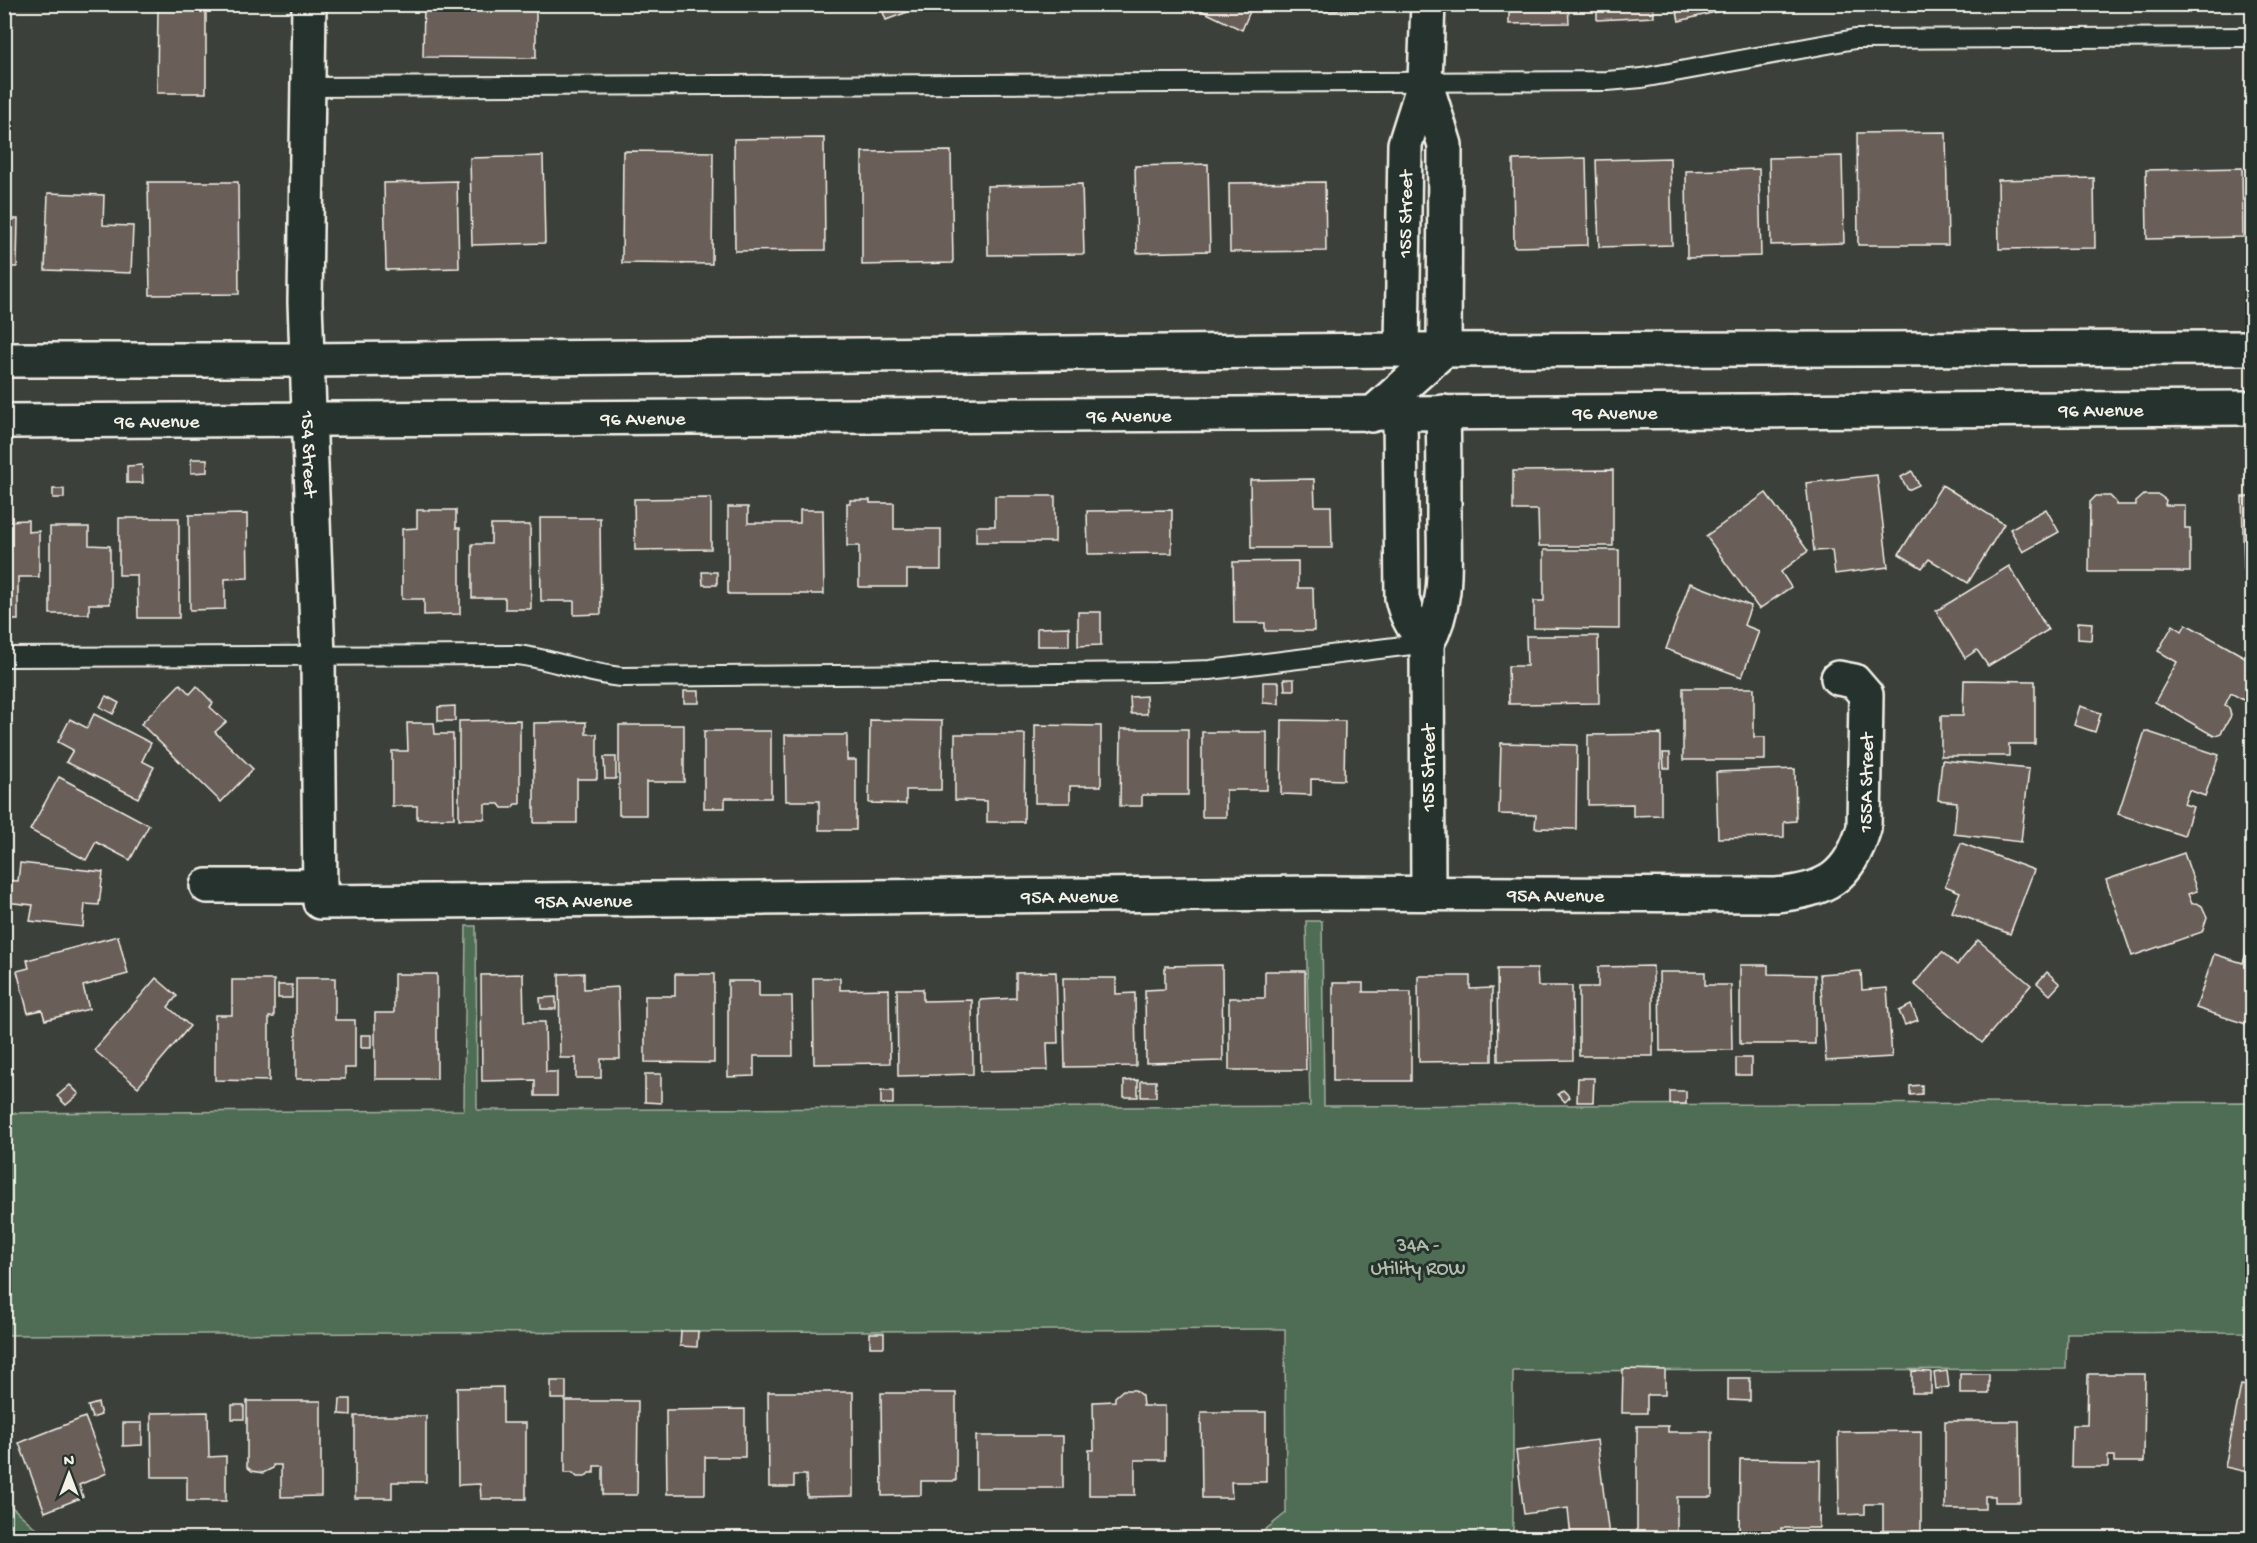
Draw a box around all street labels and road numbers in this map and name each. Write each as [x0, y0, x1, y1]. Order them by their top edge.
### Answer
street label: 155 Street [1395, 168, 1420, 259]
street label: 96 Avenue [2057, 401, 2144, 424]
street label: 96 Avenue [1571, 403, 1658, 427]
street label: 96 Avenue [1085, 406, 1172, 430]
street label: 96 Avenue [599, 409, 686, 433]
street label: 154 Street [294, 410, 320, 499]
street label: 96 Avenue [113, 412, 200, 435]
street label: 155 Street [1419, 723, 1442, 813]
street label: 155A Street [1855, 731, 1880, 837]
street label: 95A Avenue [1506, 886, 1605, 909]
street label: 95A Avenue [1020, 887, 1119, 911]
street label: 95A Avenue [534, 891, 633, 915]

